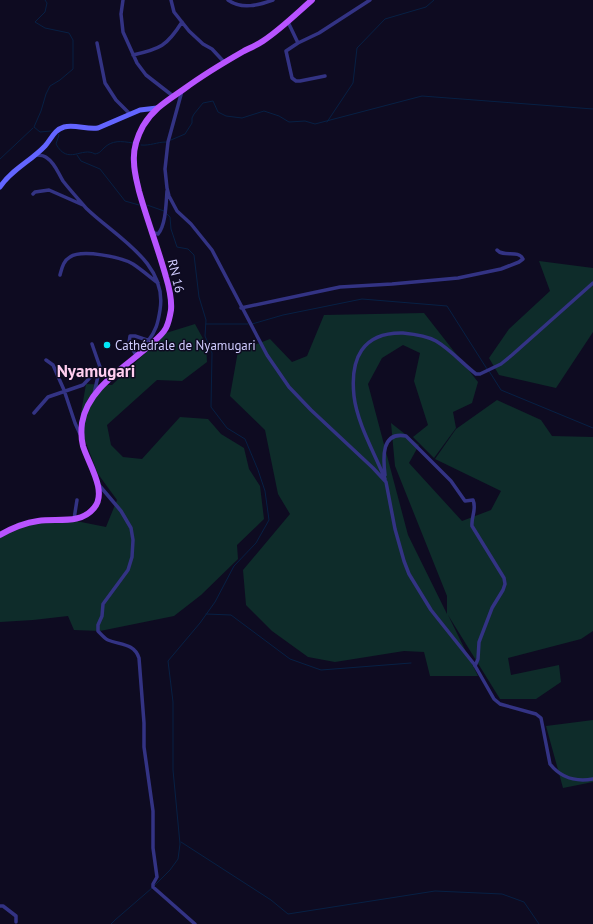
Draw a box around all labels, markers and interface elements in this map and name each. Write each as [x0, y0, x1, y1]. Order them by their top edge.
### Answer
street label: RN 16 [164, 257, 188, 295]
place label: Cathédrale de Nyamugari [115, 337, 256, 354]
marker: Cathédrale de Nyamugari [102, 340, 112, 350]
district label: Nyamugari [57, 360, 135, 382]

